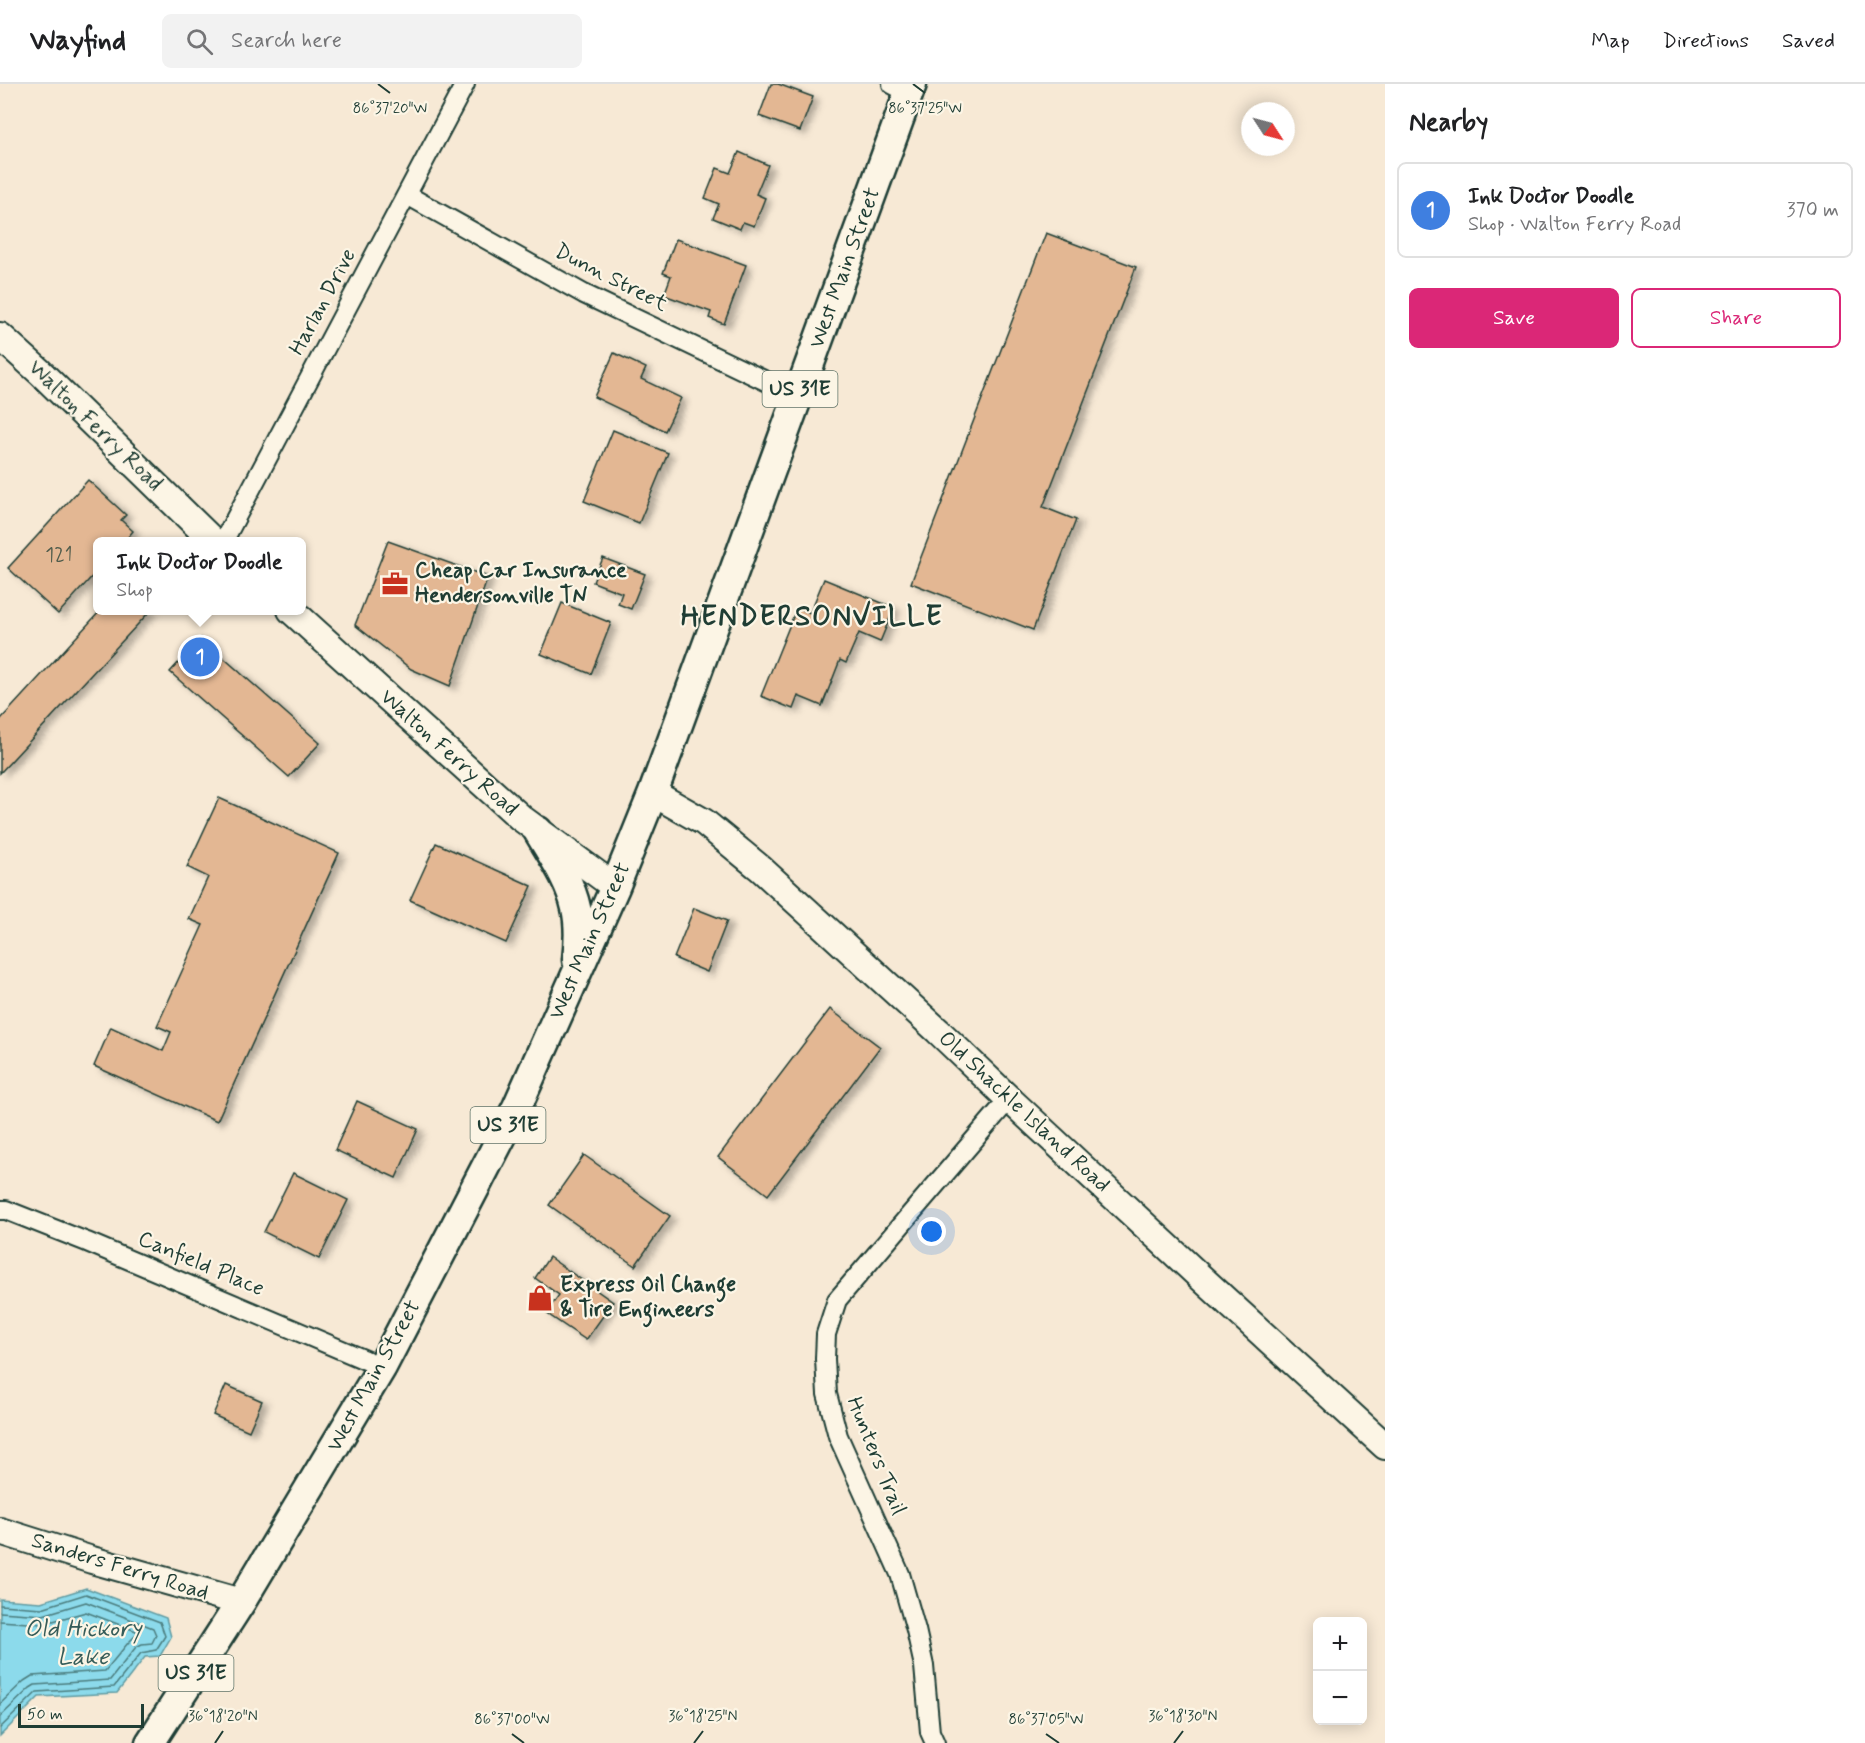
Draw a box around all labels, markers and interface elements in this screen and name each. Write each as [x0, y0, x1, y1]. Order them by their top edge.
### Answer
search box [162, 14, 582, 68]
text: Wayfind [30, 23, 126, 60]
icon: search [183, 25, 216, 58]
text: Search here [231, 27, 342, 55]
text: Map [1591, 27, 1630, 55]
text: Directions [1663, 27, 1749, 55]
text: Saved [1782, 27, 1835, 55]
text: 86°37'20"W [353, 99, 427, 119]
text: 86°37'25"W [888, 99, 962, 119]
north arrow [1241, 102, 1295, 156]
text: Nearby [1409, 106, 1488, 140]
text: Ink Doctor Doodle [1468, 183, 1634, 211]
street label: West Main Street [803, 184, 887, 352]
text: 1 [1426, 197, 1435, 224]
text: 370 m [1787, 197, 1839, 224]
text: Shop · Walton Ferry Road [1468, 211, 1681, 238]
street label: Dunn Street [550, 238, 672, 319]
street label: Harlan Drive [283, 244, 363, 360]
button: Save [1409, 288, 1619, 348]
button: Share [1631, 288, 1841, 348]
street label: Walton Ferry Road [22, 354, 168, 498]
road number: US 31E [762, 371, 838, 407]
popup [93, 537, 306, 615]
house number: 121 [45, 542, 73, 569]
text: Ink Doctor Doodle [116, 549, 283, 577]
place label: Cheap Car Insurance Hendersonville TN [415, 557, 627, 610]
office icon: Cheap Car Insurance Hendersonville TN [380, 569, 410, 599]
text: Shop [116, 577, 153, 604]
district label: HENDERSONVILLE [681, 599, 943, 636]
pin: 1 [180, 634, 220, 680]
street label: Walton Ferry Road [374, 683, 524, 823]
street label: West Main Street [543, 858, 637, 1024]
street label: Old Shackle Island Road [932, 1025, 1116, 1199]
road number: US 31E [470, 1107, 546, 1143]
your location [917, 1217, 946, 1246]
street label: Canfield Place [134, 1225, 268, 1303]
place label: Express Oil Change & Tire Engineers [560, 1271, 736, 1328]
shop icon: Express Oil Change & Tire Engineers [525, 1283, 555, 1313]
street label: West Main Street [321, 1295, 427, 1457]
street label: Hunters Trail [840, 1393, 912, 1519]
street label: Sanders Ferry Road [28, 1527, 212, 1607]
water label: Old Hickory Lake [25, 1614, 143, 1673]
map controls [1313, 1617, 1367, 1725]
button: + [1313, 1617, 1367, 1671]
road number: US 31E [158, 1655, 234, 1691]
button: − [1313, 1671, 1367, 1725]
scale bar [18, 1701, 144, 1728]
text: 50 m [27, 1704, 63, 1725]
text: 36°18'20"N [188, 1707, 258, 1727]
text: 36°18'25"N [668, 1707, 738, 1727]
text: 36°18'30"N [1148, 1707, 1218, 1727]
text: 86°37'00"W [474, 1710, 550, 1730]
text: 86°37'05"W [1009, 1710, 1083, 1730]

